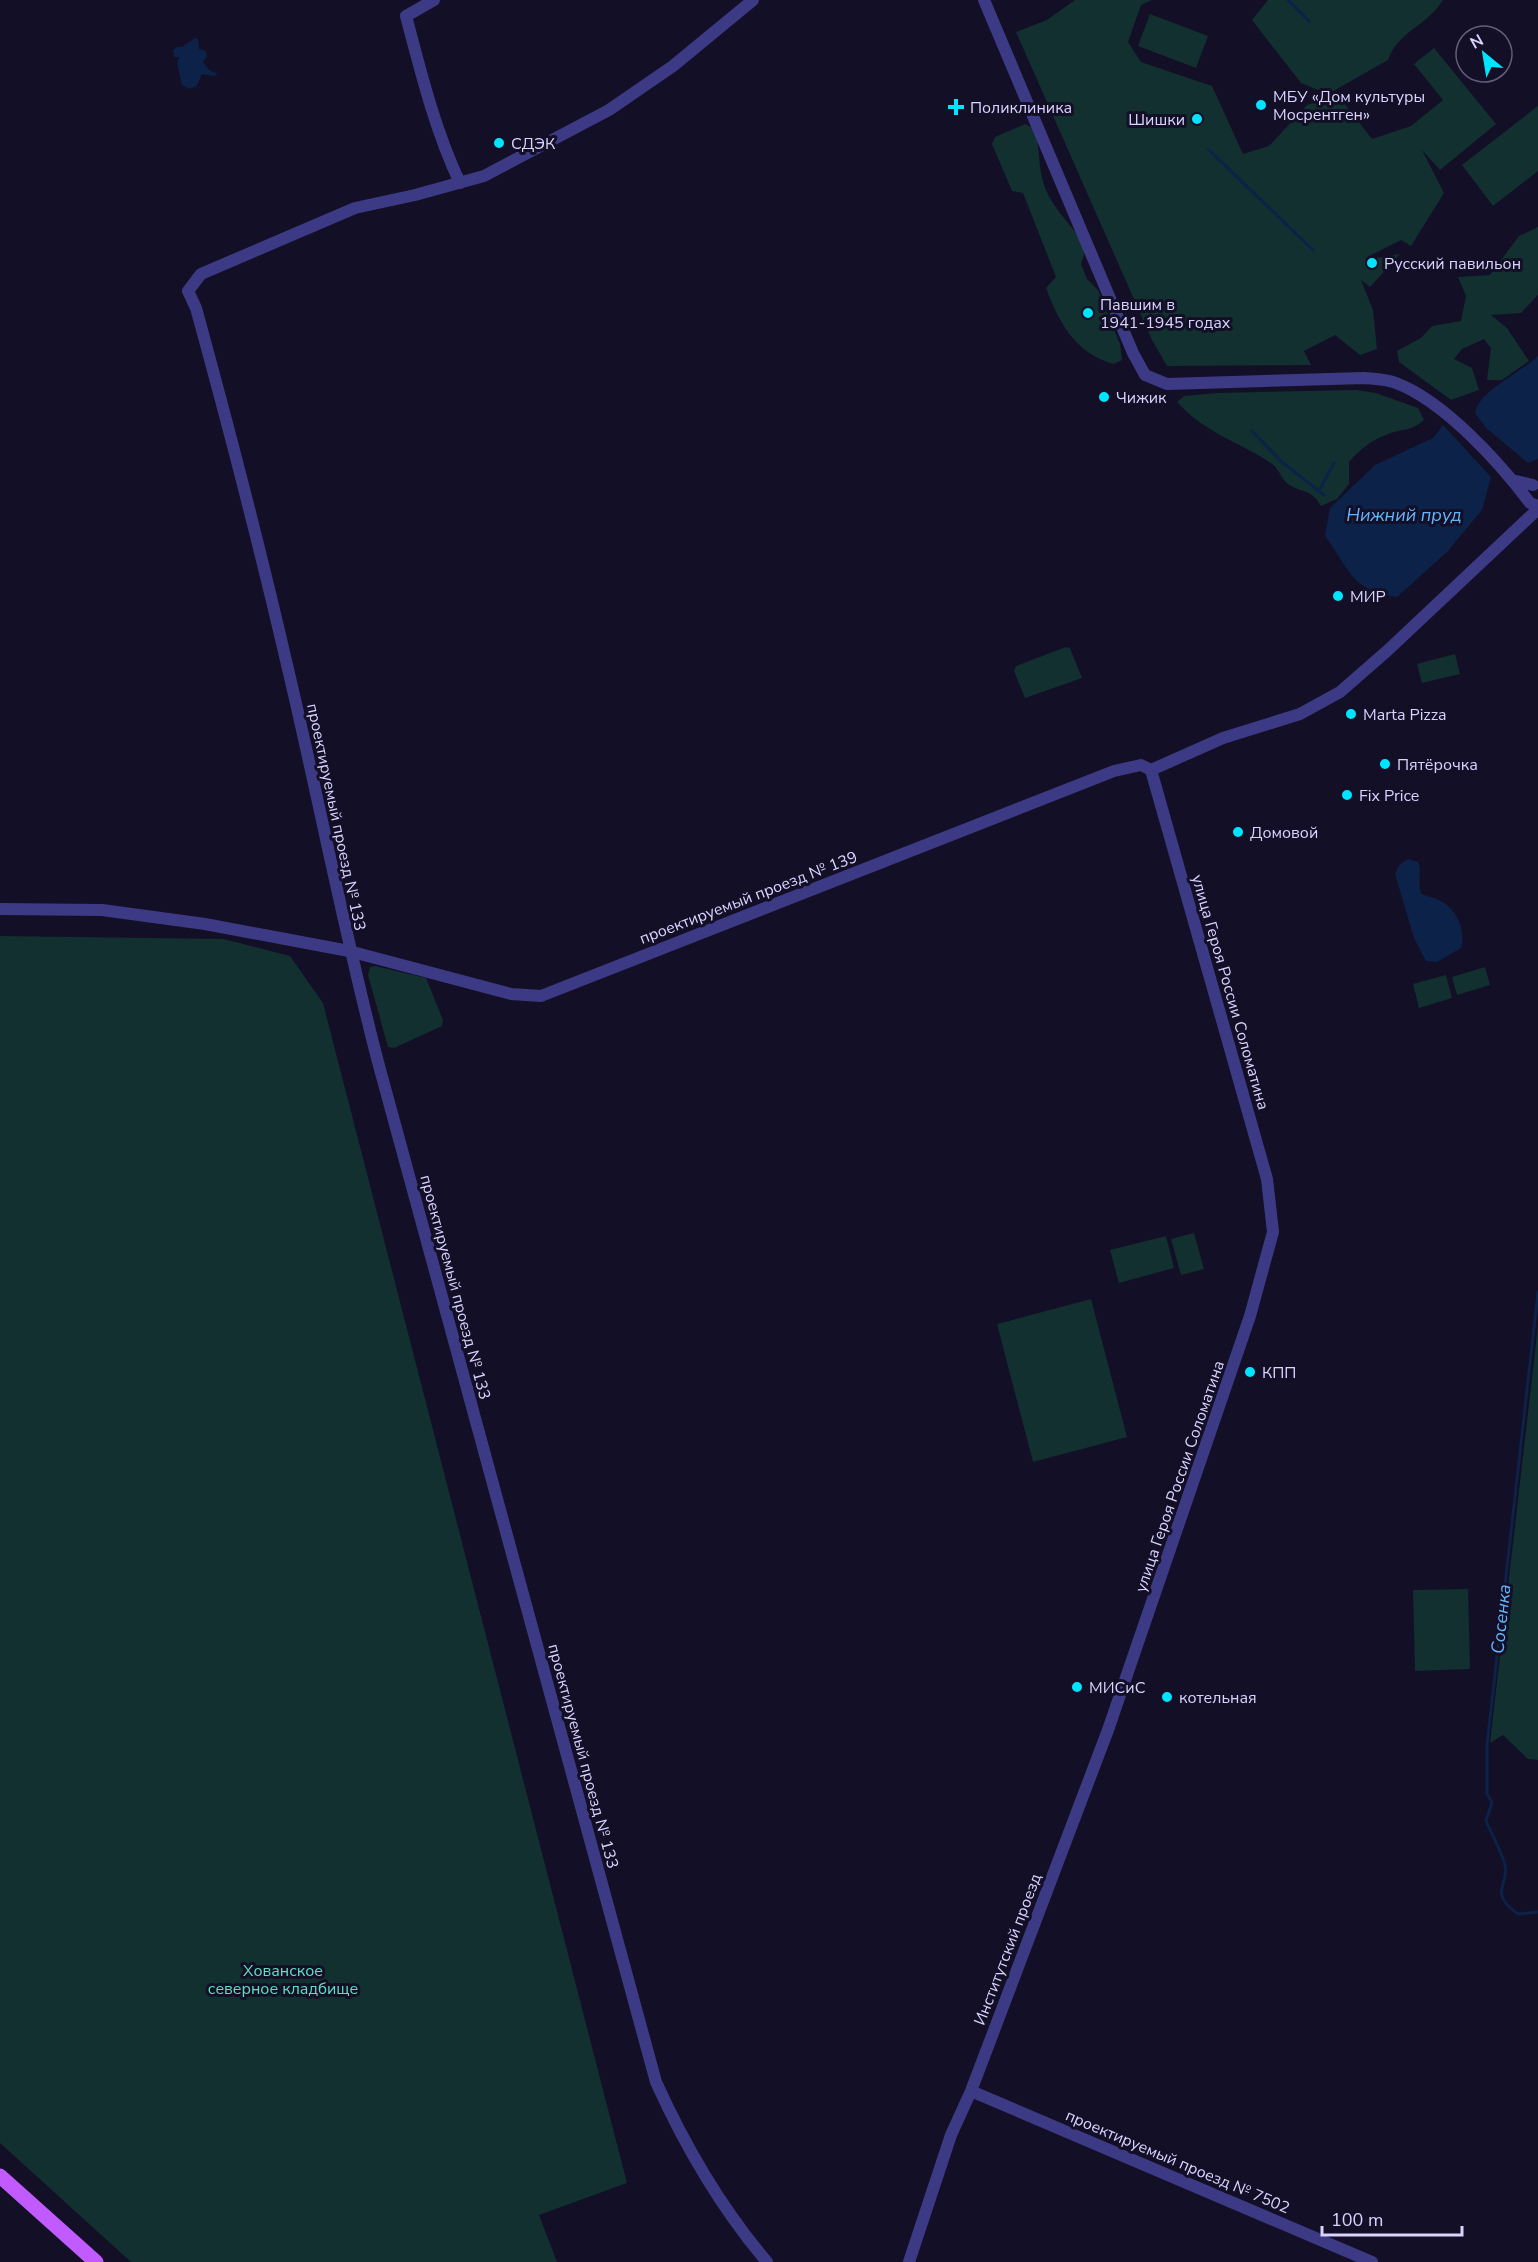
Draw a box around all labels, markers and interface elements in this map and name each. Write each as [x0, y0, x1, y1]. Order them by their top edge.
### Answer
north arrow [1454, 24, 1514, 84]
text: N [1466, 29, 1488, 54]
place label: МБУ «Дом культуры Мосрентген» [1273, 86, 1425, 126]
place label: Поликлиника [970, 97, 1072, 119]
marker: Поликлиника [947, 98, 965, 116]
marker: МБУ «Дом культуры Мосрентген» [1254, 98, 1268, 112]
place label: Шишки [1128, 109, 1185, 131]
marker: Шишки [1190, 112, 1204, 126]
place label: СДЭК [511, 133, 556, 155]
marker: СДЭК [492, 136, 506, 150]
place label: Русский павильон [1384, 253, 1521, 275]
marker: Русский павильон [1365, 256, 1379, 270]
place label: Павшим в 1941-1945 годах [1100, 294, 1231, 334]
marker: Павшим в 1941-1945 годах [1081, 306, 1095, 320]
place label: Чижик [1116, 387, 1167, 409]
marker: Чижик [1097, 390, 1111, 404]
water label: Нижний пруд [1346, 503, 1462, 527]
place label: МИР [1350, 586, 1386, 608]
marker: МИР [1331, 589, 1345, 603]
street label: проектируемый проезд № 133 [301, 702, 371, 933]
place label: Marta Pizza [1363, 704, 1447, 726]
marker: Marta Pizza [1344, 707, 1358, 721]
place label: Пятёрочка [1397, 754, 1478, 776]
marker: Пятёрочка [1378, 757, 1392, 771]
place label: Fix Price [1359, 785, 1419, 807]
marker: Fix Price [1340, 788, 1354, 802]
place label: Домовой [1250, 822, 1318, 844]
marker: Домовой [1231, 825, 1245, 839]
street label: проектируемый проезд № 139 [636, 846, 861, 950]
street label: улица Героя России Соломатина [1186, 872, 1274, 1112]
street label: проектируемый проезд № 133 [414, 1172, 496, 1402]
street label: улица Героя России Соломатина [1130, 1358, 1230, 1595]
place label: КПП [1262, 1362, 1296, 1384]
marker: КПП [1243, 1365, 1257, 1379]
water label: Сосенка [1485, 1583, 1517, 1655]
street label: проектируемый проезд № 133 [542, 1641, 624, 1871]
place label: МИСиС [1089, 1677, 1146, 1699]
marker: МИСиС [1070, 1680, 1084, 1694]
place label: котельная [1179, 1687, 1257, 1709]
marker: котельная [1160, 1690, 1174, 1704]
street label: Институтский проезд [969, 1870, 1047, 2028]
park label: Хованское северное кладбище [208, 1960, 358, 2000]
street label: проектируемый проезд № 7502 [1062, 2105, 1293, 2219]
scale bar [1322, 2199, 1462, 2237]
text: 100 m [1331, 2208, 1383, 2232]

